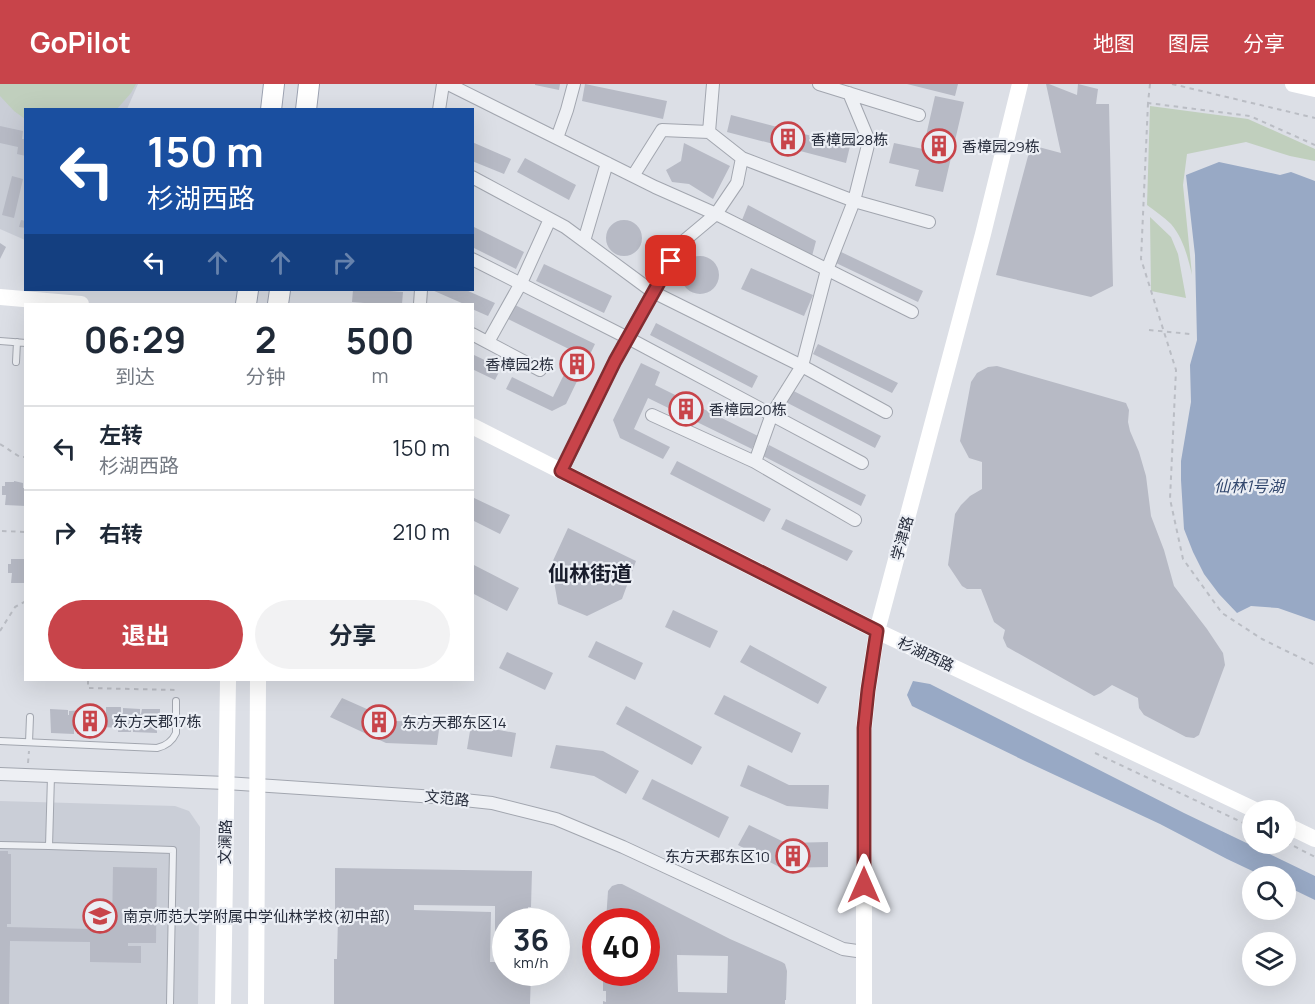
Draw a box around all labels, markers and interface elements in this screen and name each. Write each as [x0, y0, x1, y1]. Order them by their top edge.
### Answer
text: GoPilot [30, 23, 131, 61]
text: 地图 [1093, 29, 1135, 57]
text: 图层 [1168, 29, 1210, 57]
text: 分享 [1243, 29, 1285, 57]
building icon: 香樟园28栋 [770, 121, 806, 157]
text: 150 m [147, 122, 264, 180]
building icon: 香樟园29栋 [921, 128, 957, 164]
place label: 香樟园28栋 [811, 129, 888, 150]
icon: left [48, 132, 126, 210]
place label: 香樟园29栋 [962, 136, 1040, 157]
text: 杉湖西路 [147, 179, 255, 216]
pin [645, 235, 696, 286]
icon: arrive [654, 244, 687, 277]
icon: left [138, 246, 171, 279]
icon: ahead [201, 246, 234, 279]
icon: ahead [264, 246, 297, 279]
icon: right [327, 246, 360, 279]
text: 06:29 [84, 315, 186, 364]
text: 2 [255, 315, 277, 364]
text: 500 [346, 316, 414, 365]
building icon: 香樟园2栋 [559, 346, 595, 382]
place label: 香樟园2栋 [485, 354, 554, 375]
text: m [371, 362, 388, 389]
text: 到达 [115, 363, 155, 390]
text: 分钟 [246, 363, 286, 390]
building icon: 香樟园20栋 [668, 391, 704, 427]
place label: 香樟园20栋 [709, 399, 787, 420]
text: 左转 [99, 420, 143, 450]
icon: left [48, 432, 81, 465]
text: 150 m [392, 433, 450, 463]
text: 杉湖西路 [99, 452, 179, 479]
water label: 仙林1号湖 [1214, 475, 1287, 497]
street label: 学津路 [886, 514, 918, 562]
icon: right [48, 516, 81, 549]
text: 210 m [392, 517, 450, 547]
text: 右转 [99, 519, 143, 549]
district label: 仙林街道 [548, 559, 632, 587]
button: 退出 [48, 600, 243, 669]
button: 分享 [255, 600, 450, 669]
street label: 杉湖西路 [894, 632, 958, 676]
building icon: 东方天郡17栋 [72, 703, 108, 739]
building icon: 东方天郡东区14 [361, 704, 397, 740]
place label: 东方天郡17栋 [113, 711, 201, 732]
place label: 东方天郡东区14 [402, 712, 507, 733]
street label: 文范路 [424, 785, 470, 811]
map controls [1242, 800, 1296, 986]
button: sound [1242, 800, 1296, 854]
street label: 文澜路 [214, 819, 236, 865]
building icon: 东方天郡东区10 [775, 838, 811, 874]
place label: 东方天郡东区10 [665, 846, 770, 867]
position arrow [832, 853, 896, 917]
button: search [1242, 866, 1296, 920]
school or university icon: 南京师范大学附属中学仙林学校(初中部) [82, 898, 118, 934]
place label: 南京师范大学附属中学仙林学校(初中部) [123, 906, 391, 927]
speed limit sign: 40 [582, 908, 660, 986]
text: 36 [513, 919, 549, 960]
button: layers [1242, 932, 1296, 986]
text: km/h [514, 952, 548, 973]

